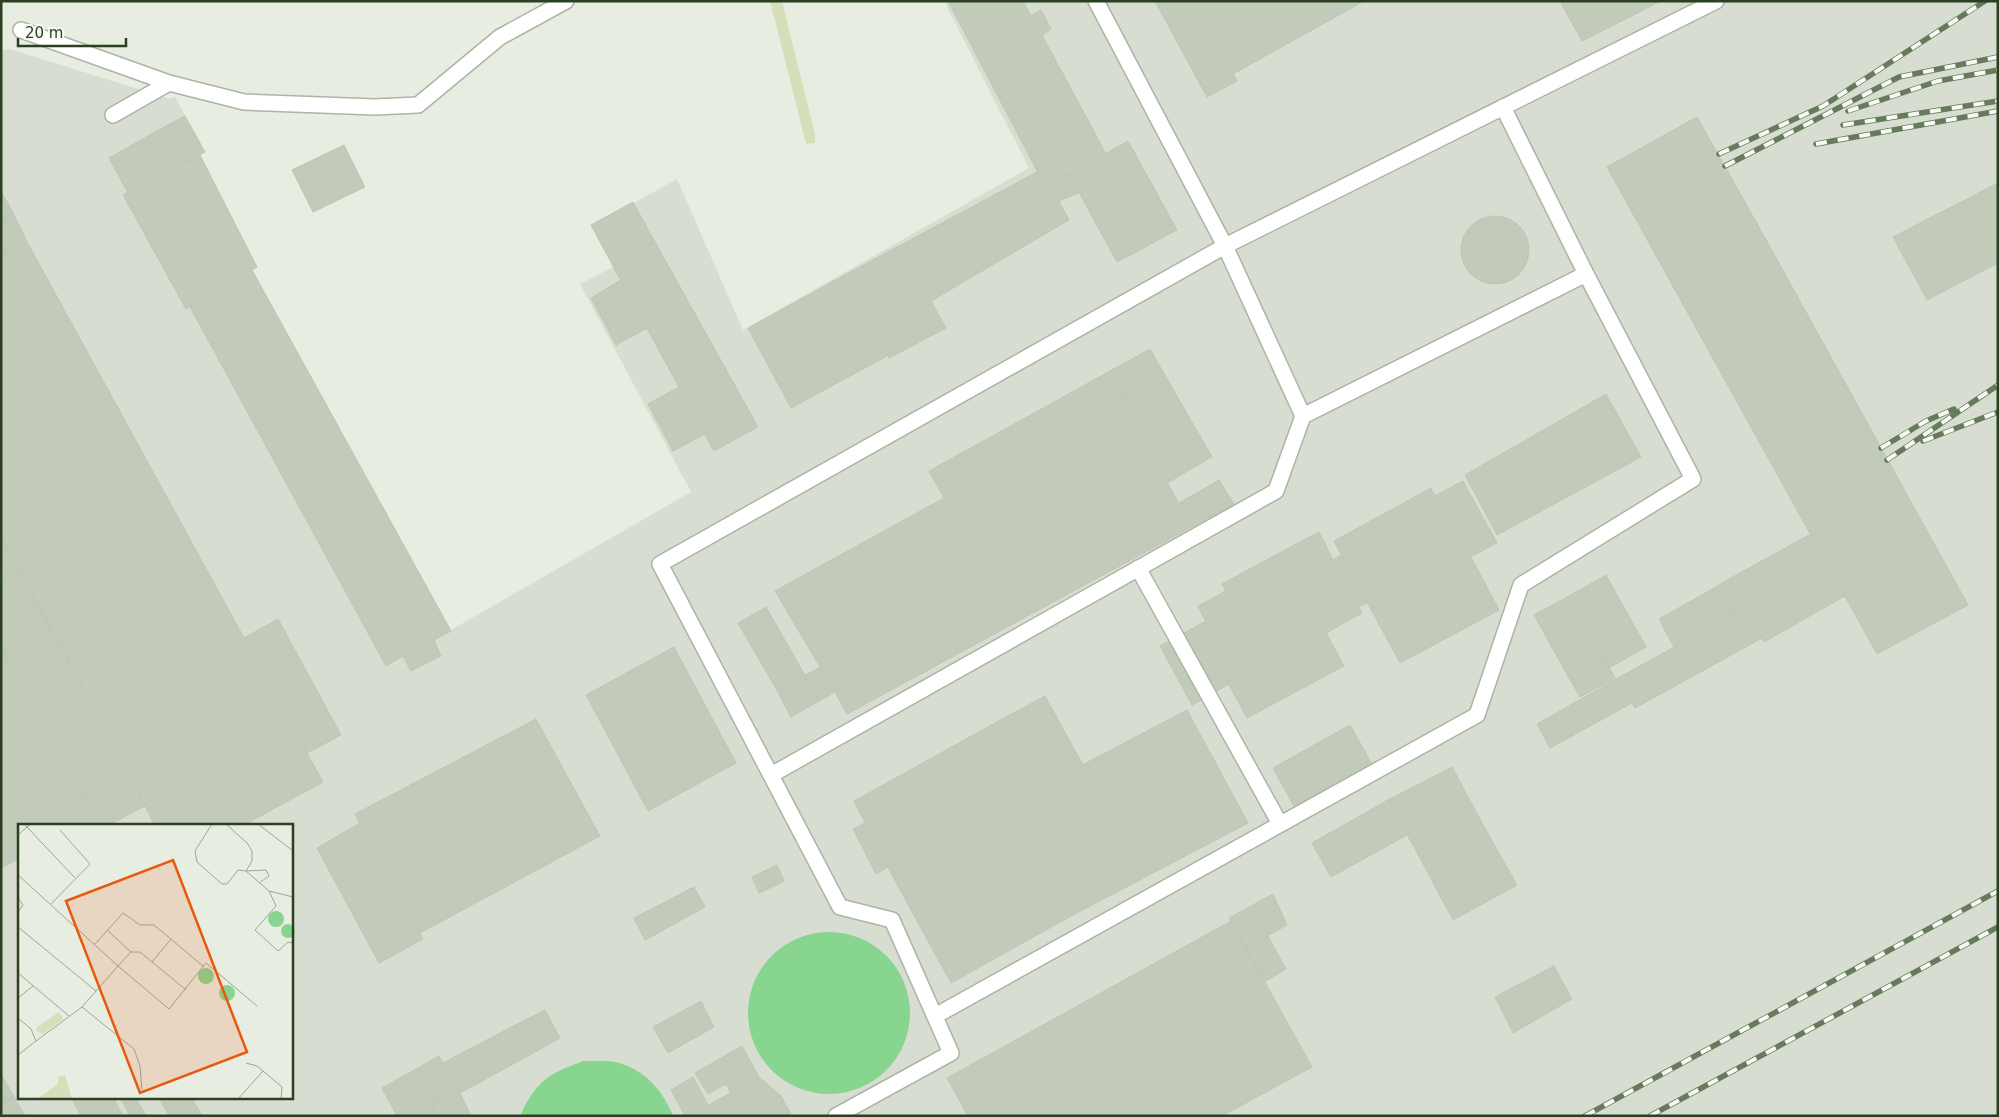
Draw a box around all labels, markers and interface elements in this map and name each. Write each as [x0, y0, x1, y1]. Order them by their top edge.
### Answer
scale bar [18, 15, 125, 47]
text: 20 m [25, 24, 63, 42]
inset map [18, 824, 292, 1100]

